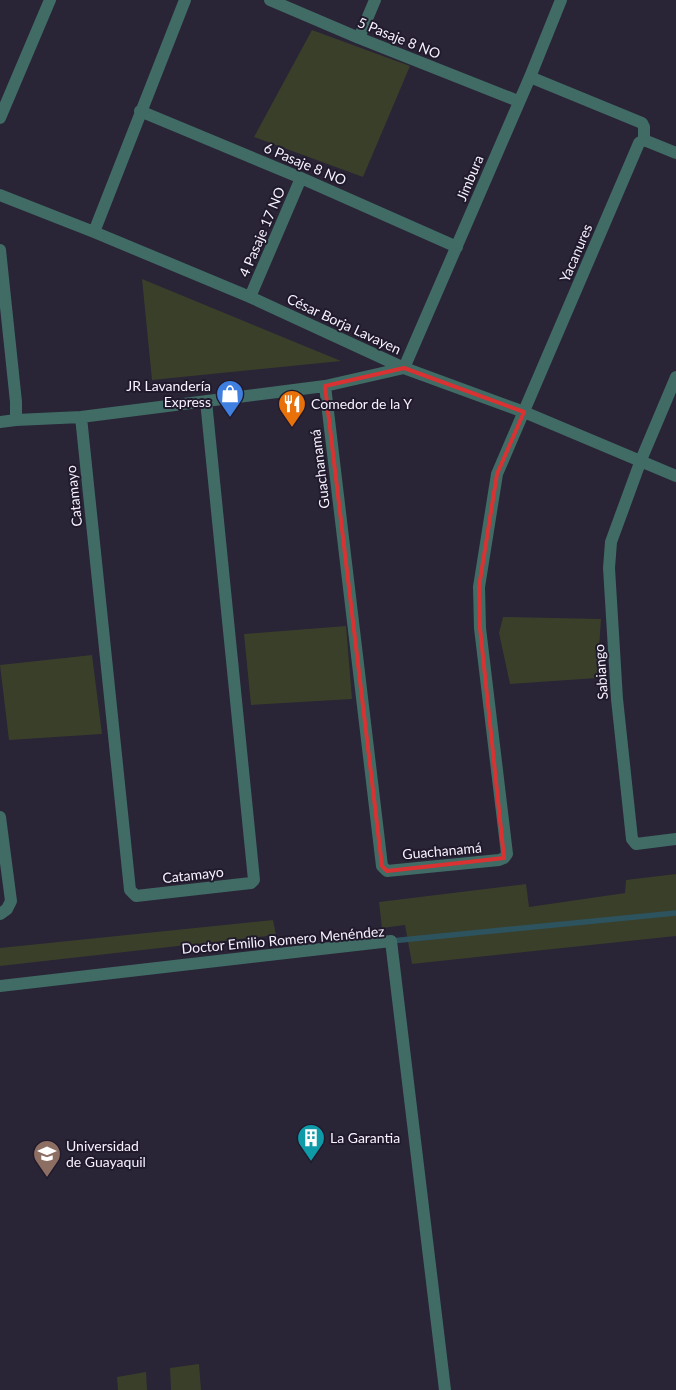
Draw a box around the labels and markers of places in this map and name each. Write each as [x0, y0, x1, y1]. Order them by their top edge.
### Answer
place label: JR Lavandería Express [126, 377, 211, 410]
shop icon: JR Lavandería Express [215, 379, 245, 418]
restaurant icon: Comedor de la Y [277, 389, 307, 428]
place label: Comedor de la Y [311, 395, 412, 412]
building icon: La Garantia [296, 1123, 326, 1162]
place label: La Garantia [330, 1129, 400, 1146]
place label: Universidad de Guayaquil [66, 1137, 146, 1170]
school or university icon: Universidad de Guayaquil [32, 1139, 62, 1178]

